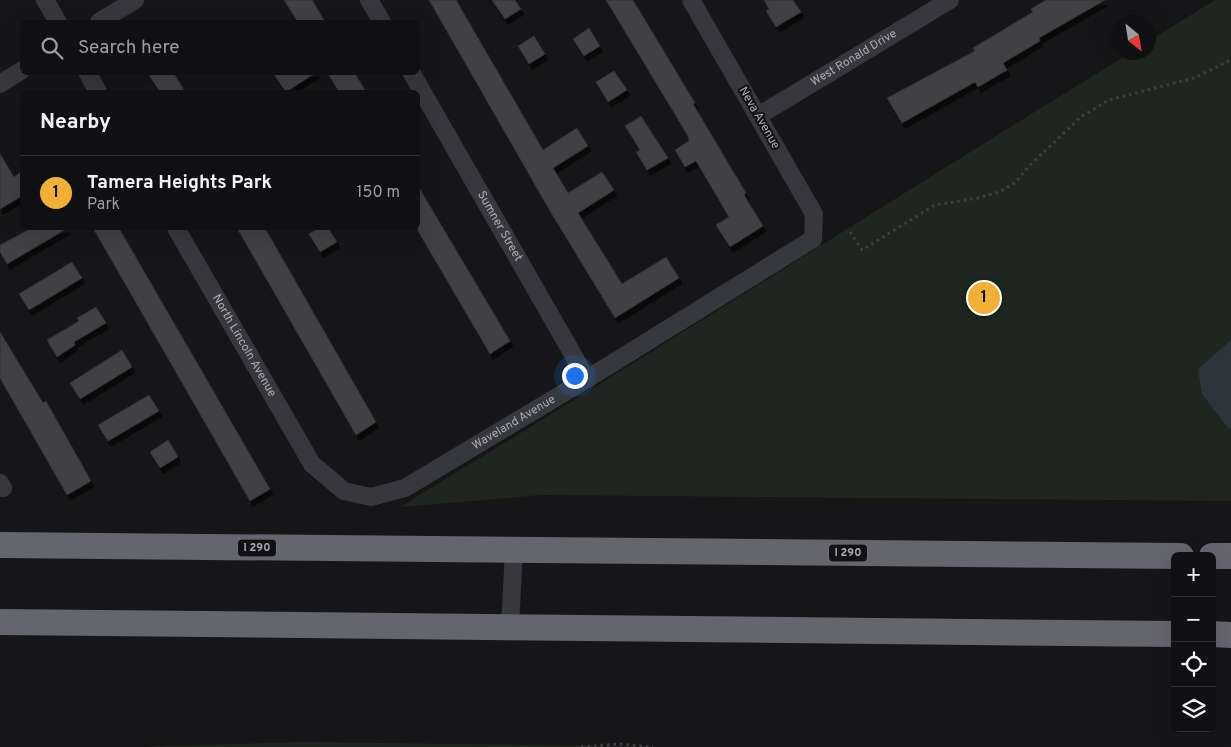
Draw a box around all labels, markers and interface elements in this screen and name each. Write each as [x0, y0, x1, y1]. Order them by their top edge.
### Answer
north arrow [1111, 15, 1156, 60]
search box [20, 20, 420, 75]
street label: West Ronald Drive [808, 26, 900, 90]
icon: search [38, 34, 66, 62]
text: Search here [78, 36, 180, 60]
street label: Neva Avenue [735, 84, 783, 152]
text: Nearby [40, 109, 111, 136]
text: Tamera Heights Park [87, 171, 272, 195]
text: 1 [53, 183, 59, 203]
text: 150 m [357, 183, 400, 203]
street label: Sumner Street [473, 188, 526, 264]
text: Park [87, 195, 120, 215]
pin: 1 [968, 279, 1000, 317]
street label: North Lincoln Avenue [208, 292, 280, 400]
your location [562, 363, 588, 389]
street label: Waveland Avenue [469, 392, 559, 454]
road number: I 290 [238, 540, 276, 556]
road number: I 290 [829, 544, 867, 562]
map controls [1171, 552, 1216, 732]
button: + [1171, 552, 1216, 597]
button: − [1171, 597, 1216, 642]
button: locate [1171, 642, 1216, 687]
button: layers [1171, 687, 1216, 732]

